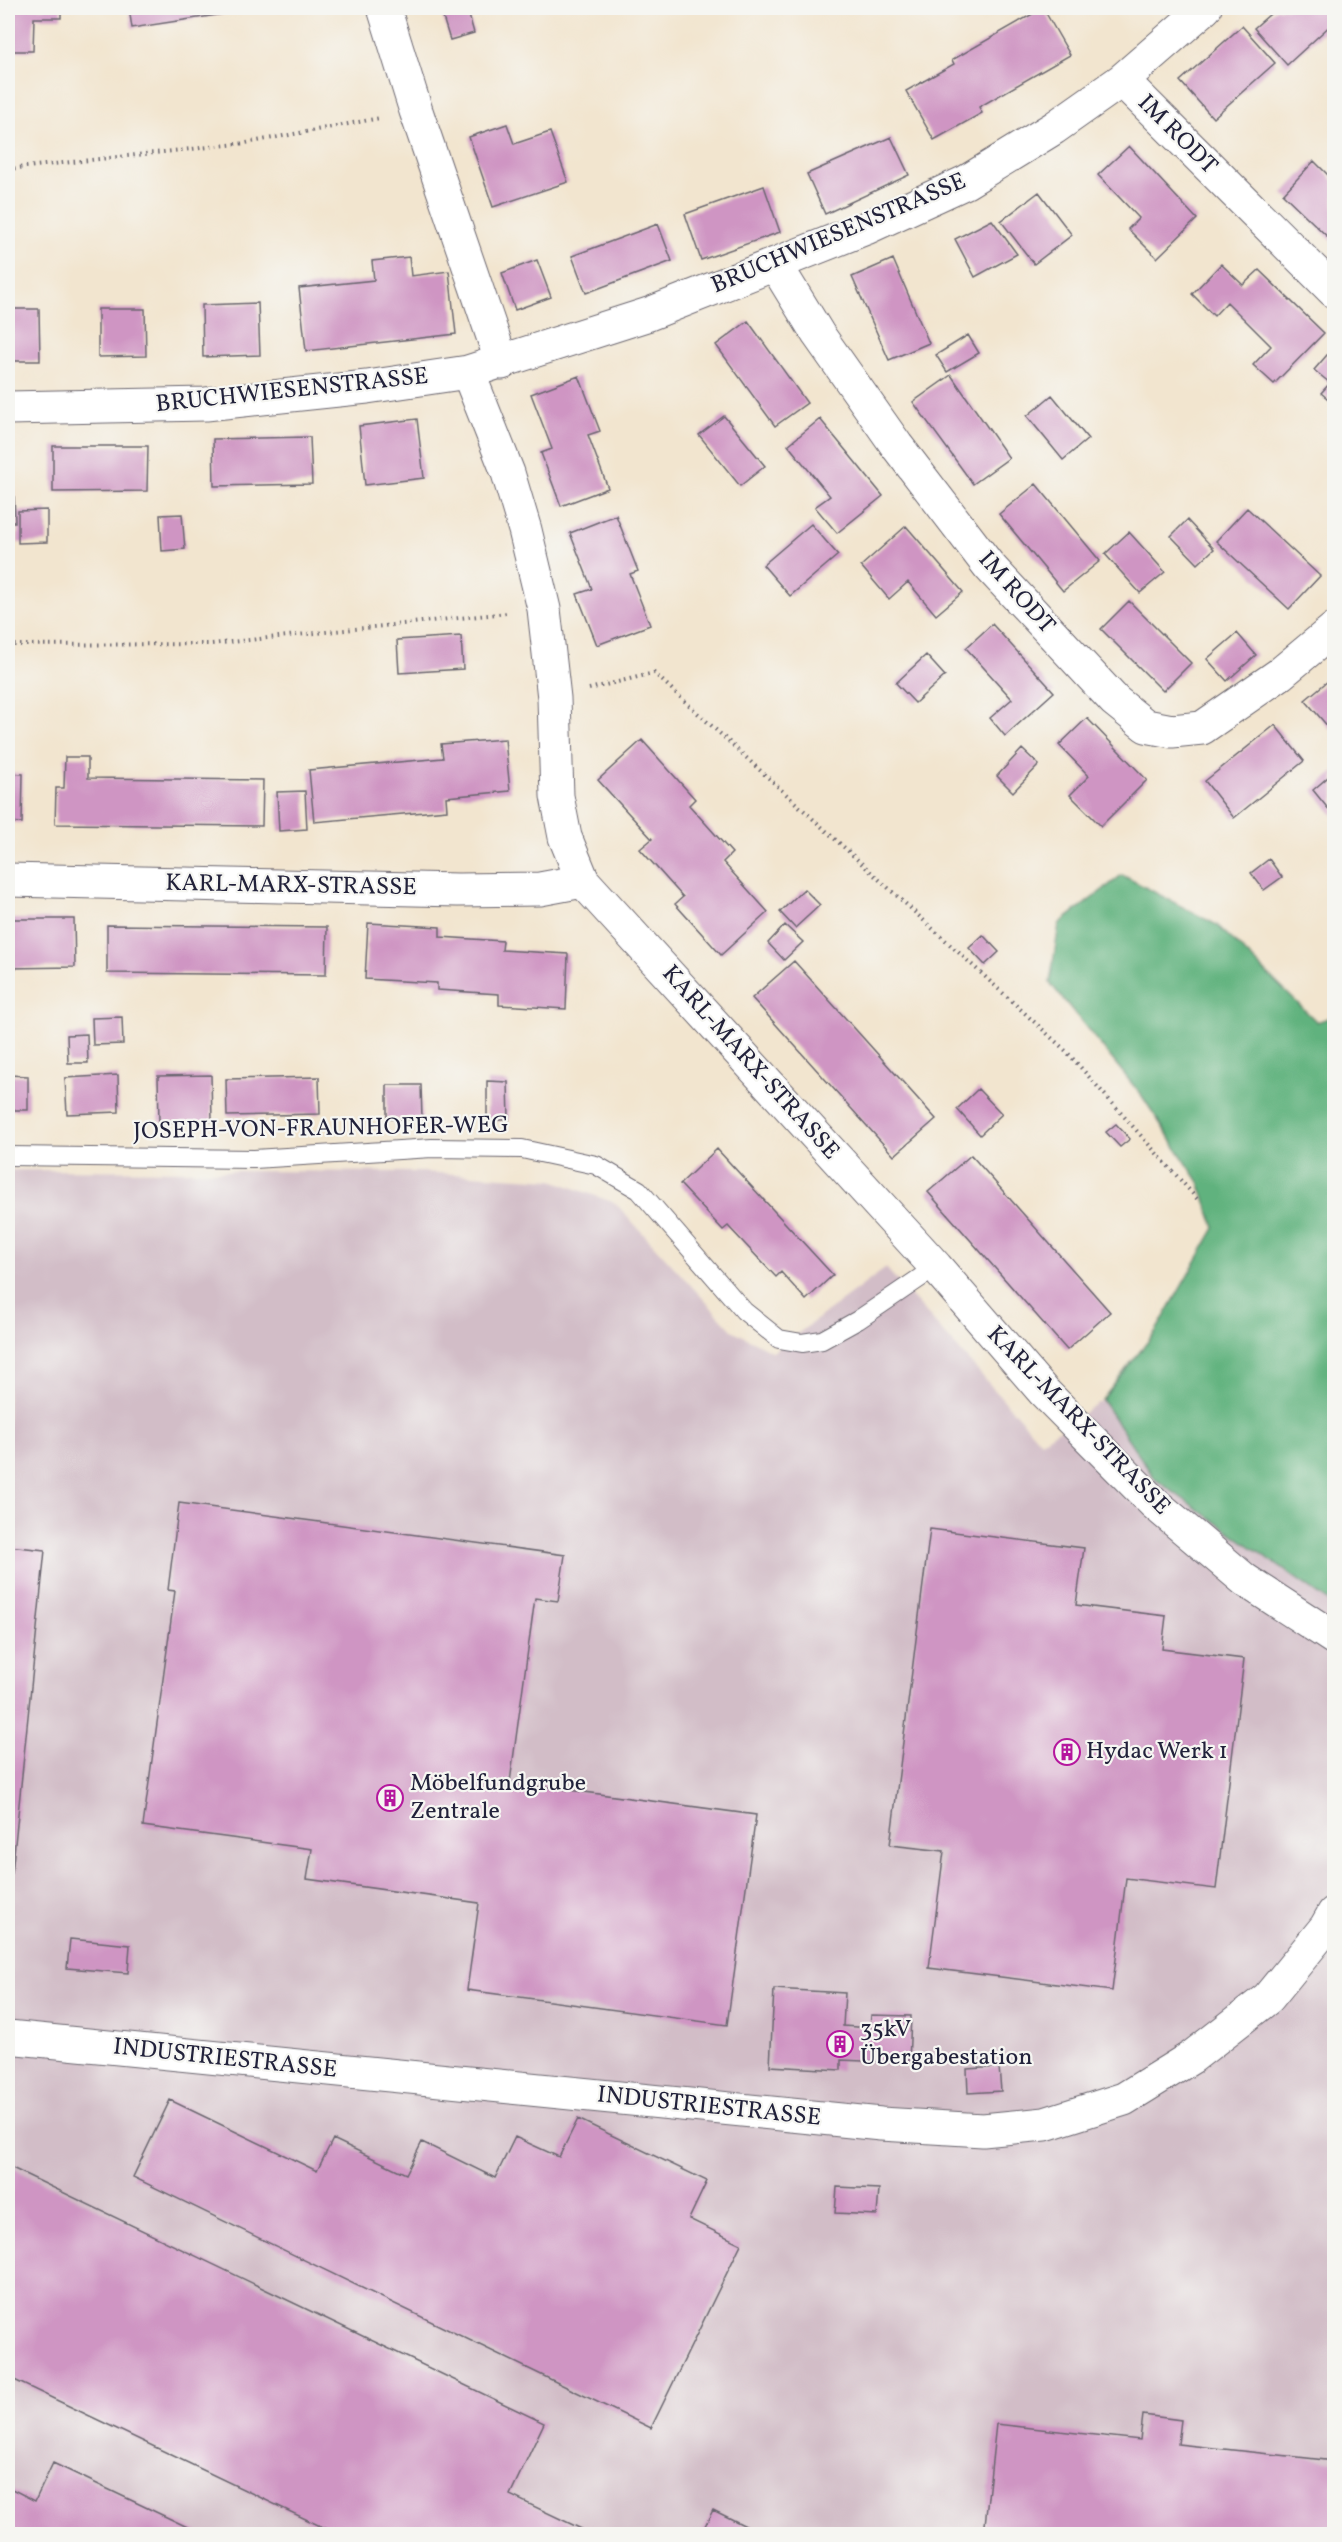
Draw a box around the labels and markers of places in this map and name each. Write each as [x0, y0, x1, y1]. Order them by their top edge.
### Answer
place label: Hydac Werk 1 [1086, 1735, 1228, 1769]
building icon: Hydac Werk 1 [1052, 1737, 1082, 1767]
place label: Möbelfundgrube Zentrale [410, 1767, 586, 1829]
building icon: Möbelfundgrube Zentrale [375, 1783, 405, 1813]
place label: 35kV Übergabestation [860, 2013, 1033, 2075]
building icon: 35kV Übergabestation [825, 2029, 855, 2059]

